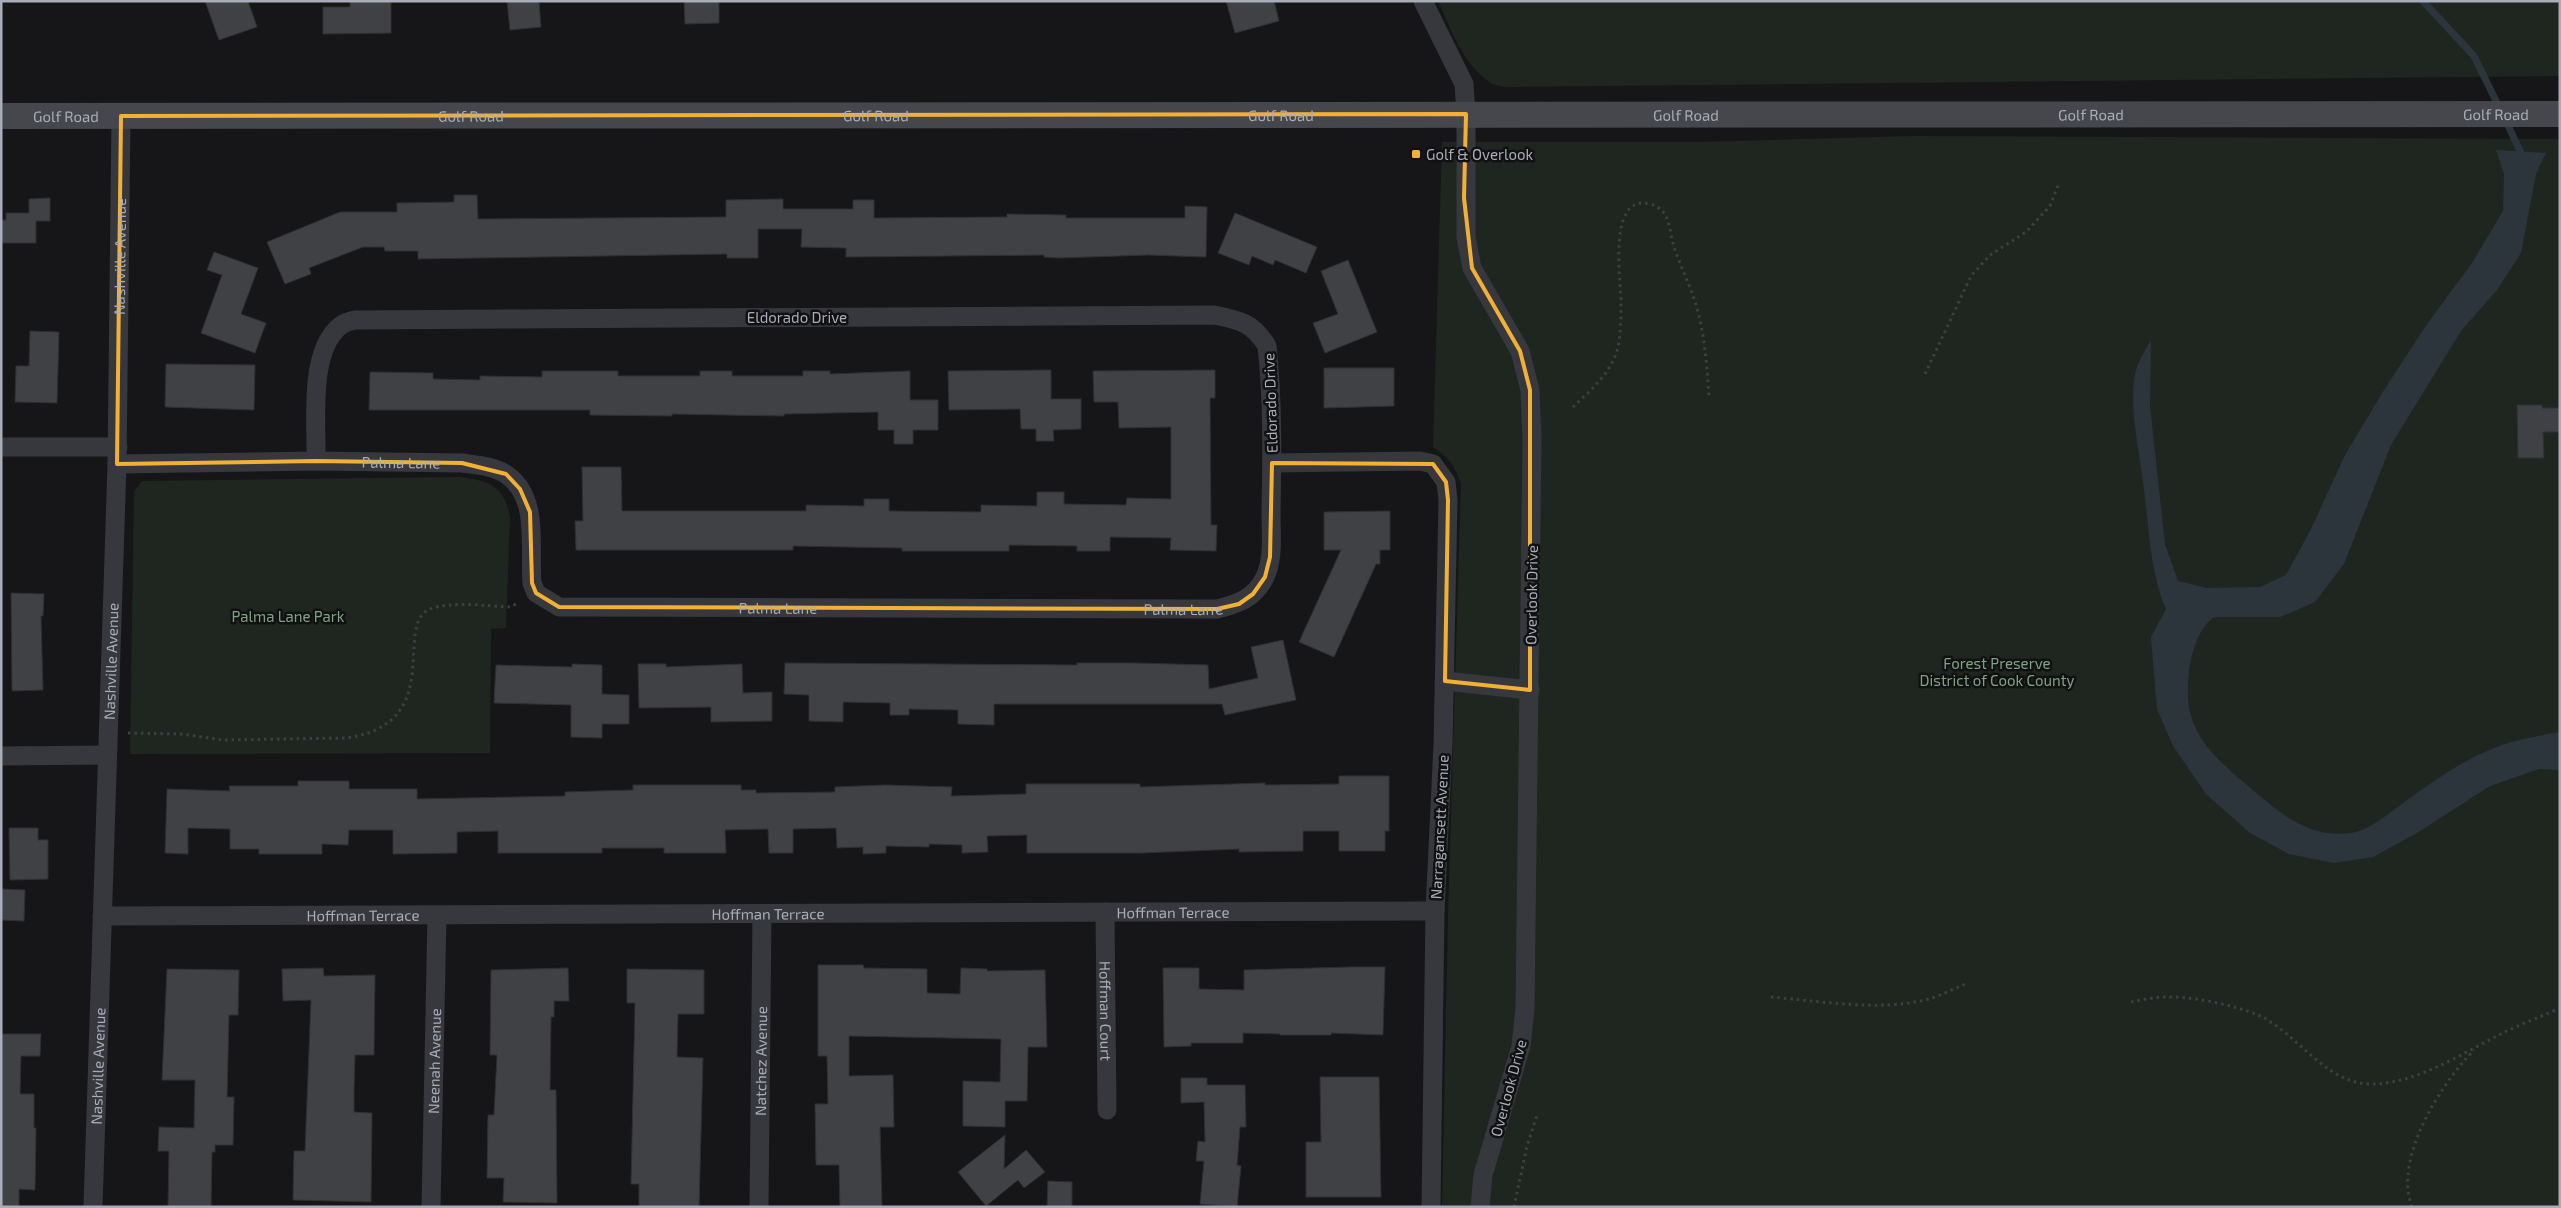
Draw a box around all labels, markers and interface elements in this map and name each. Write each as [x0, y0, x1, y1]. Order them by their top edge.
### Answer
street label: Golf Road [2058, 105, 2124, 123]
street label: Golf Road [2463, 105, 2529, 123]
street label: Golf Road [843, 106, 909, 124]
street label: Golf Road [1248, 106, 1314, 124]
street label: Golf Road [1653, 106, 1719, 124]
street label: Golf Road [33, 107, 99, 125]
street label: Golf Road [438, 107, 504, 125]
place label: Golf & Overlook [1426, 145, 1533, 163]
marker: Golf & Overlook [1410, 148, 1422, 160]
street label: Nashville Avenue [110, 198, 129, 315]
street label: Eldorado Drive [747, 308, 847, 326]
street label: Eldorado Drive [1259, 353, 1281, 453]
street label: Palma Lane [361, 453, 441, 472]
street label: Overlook Drive [1521, 545, 1541, 645]
street label: Palma Lane [738, 599, 817, 617]
street label: Palma Lane [1143, 599, 1224, 618]
street label: Nashville Avenue [100, 602, 122, 720]
park label: Palma Lane Park [232, 607, 345, 625]
park label: Forest Preserve District of Cook County [1920, 654, 2074, 689]
street label: Narragansett Avenue [1426, 754, 1452, 900]
street label: Hoffman Terrace [1116, 903, 1230, 921]
street label: Hoffman Terrace [711, 904, 825, 923]
street label: Hoffman Terrace [306, 906, 420, 924]
street label: Hoffman Court [1096, 961, 1116, 1061]
street label: Natchez Avenue [751, 1006, 770, 1116]
street label: Nashville Avenue [87, 1007, 108, 1125]
street label: Neenah Avenue [424, 1008, 444, 1114]
street label: Overlook Drive [1486, 1037, 1530, 1139]

